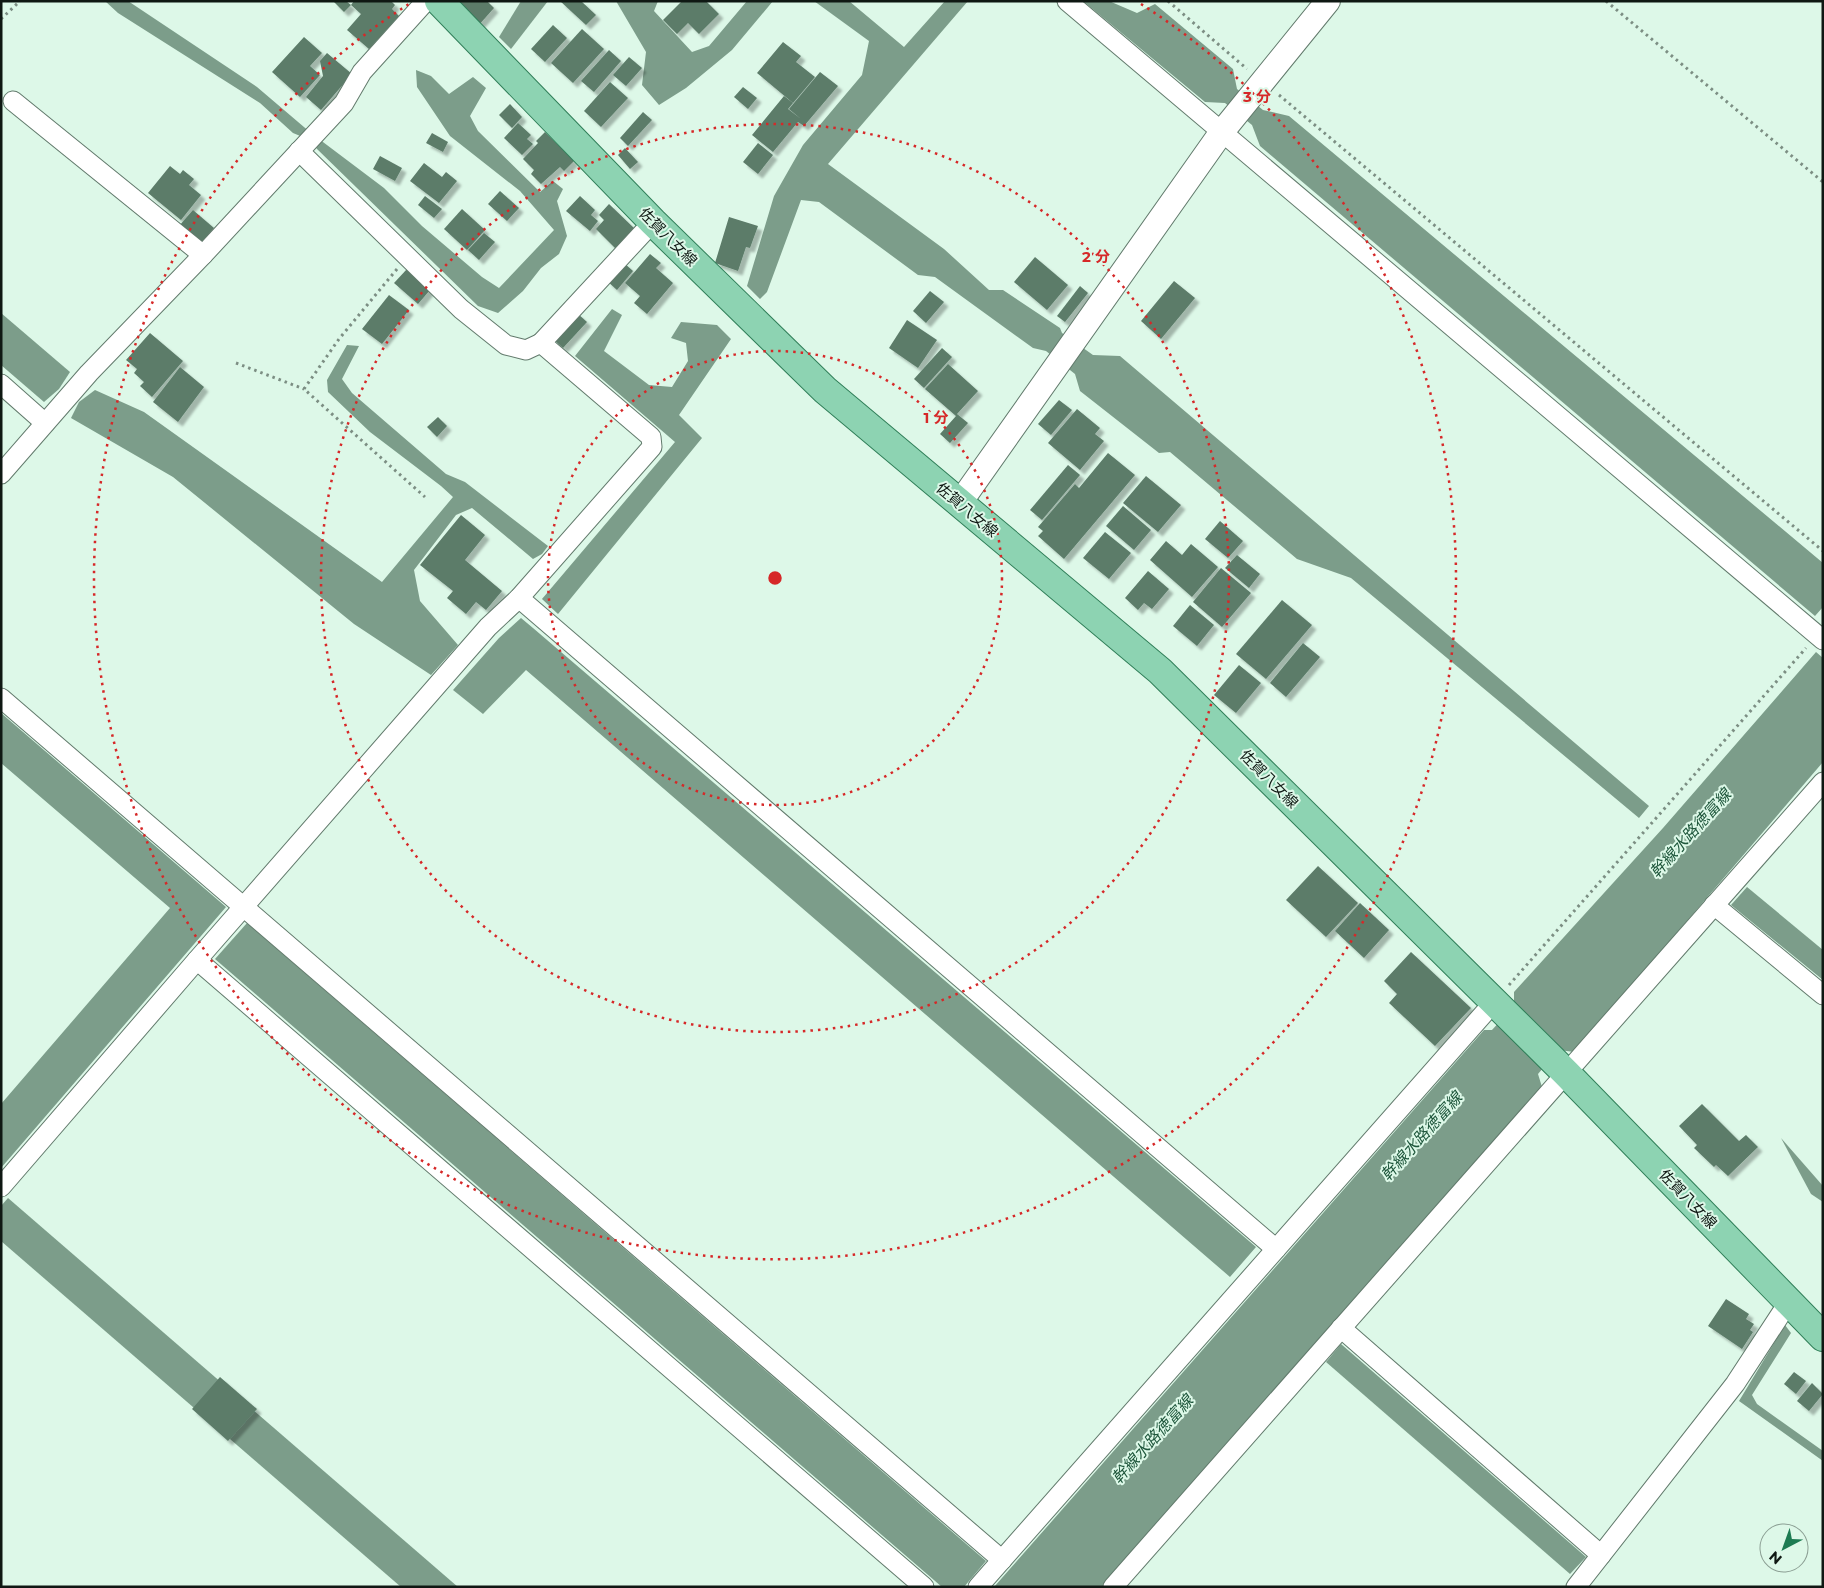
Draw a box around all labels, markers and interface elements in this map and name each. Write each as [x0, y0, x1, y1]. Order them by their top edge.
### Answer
text: 3 分 [1242, 87, 1271, 106]
street label: 佐賀八女線 [635, 203, 702, 270]
text: 2 分 [1082, 247, 1110, 266]
text: 1 分 [923, 408, 949, 427]
street label: 佐賀八女線 [932, 478, 1002, 541]
centre of rings [766, 569, 784, 587]
street label: 佐賀八女線 [1236, 745, 1303, 812]
water label: 幹線水路徳富線 [1646, 784, 1736, 881]
water label: 幹線水路徳富線 [1377, 1087, 1467, 1184]
street label: 佐賀八女線 [1655, 1165, 1721, 1232]
water label: 幹線水路徳富線 [1108, 1390, 1198, 1487]
north arrow [1759, 1523, 1809, 1573]
text: N [1765, 1547, 1786, 1568]

